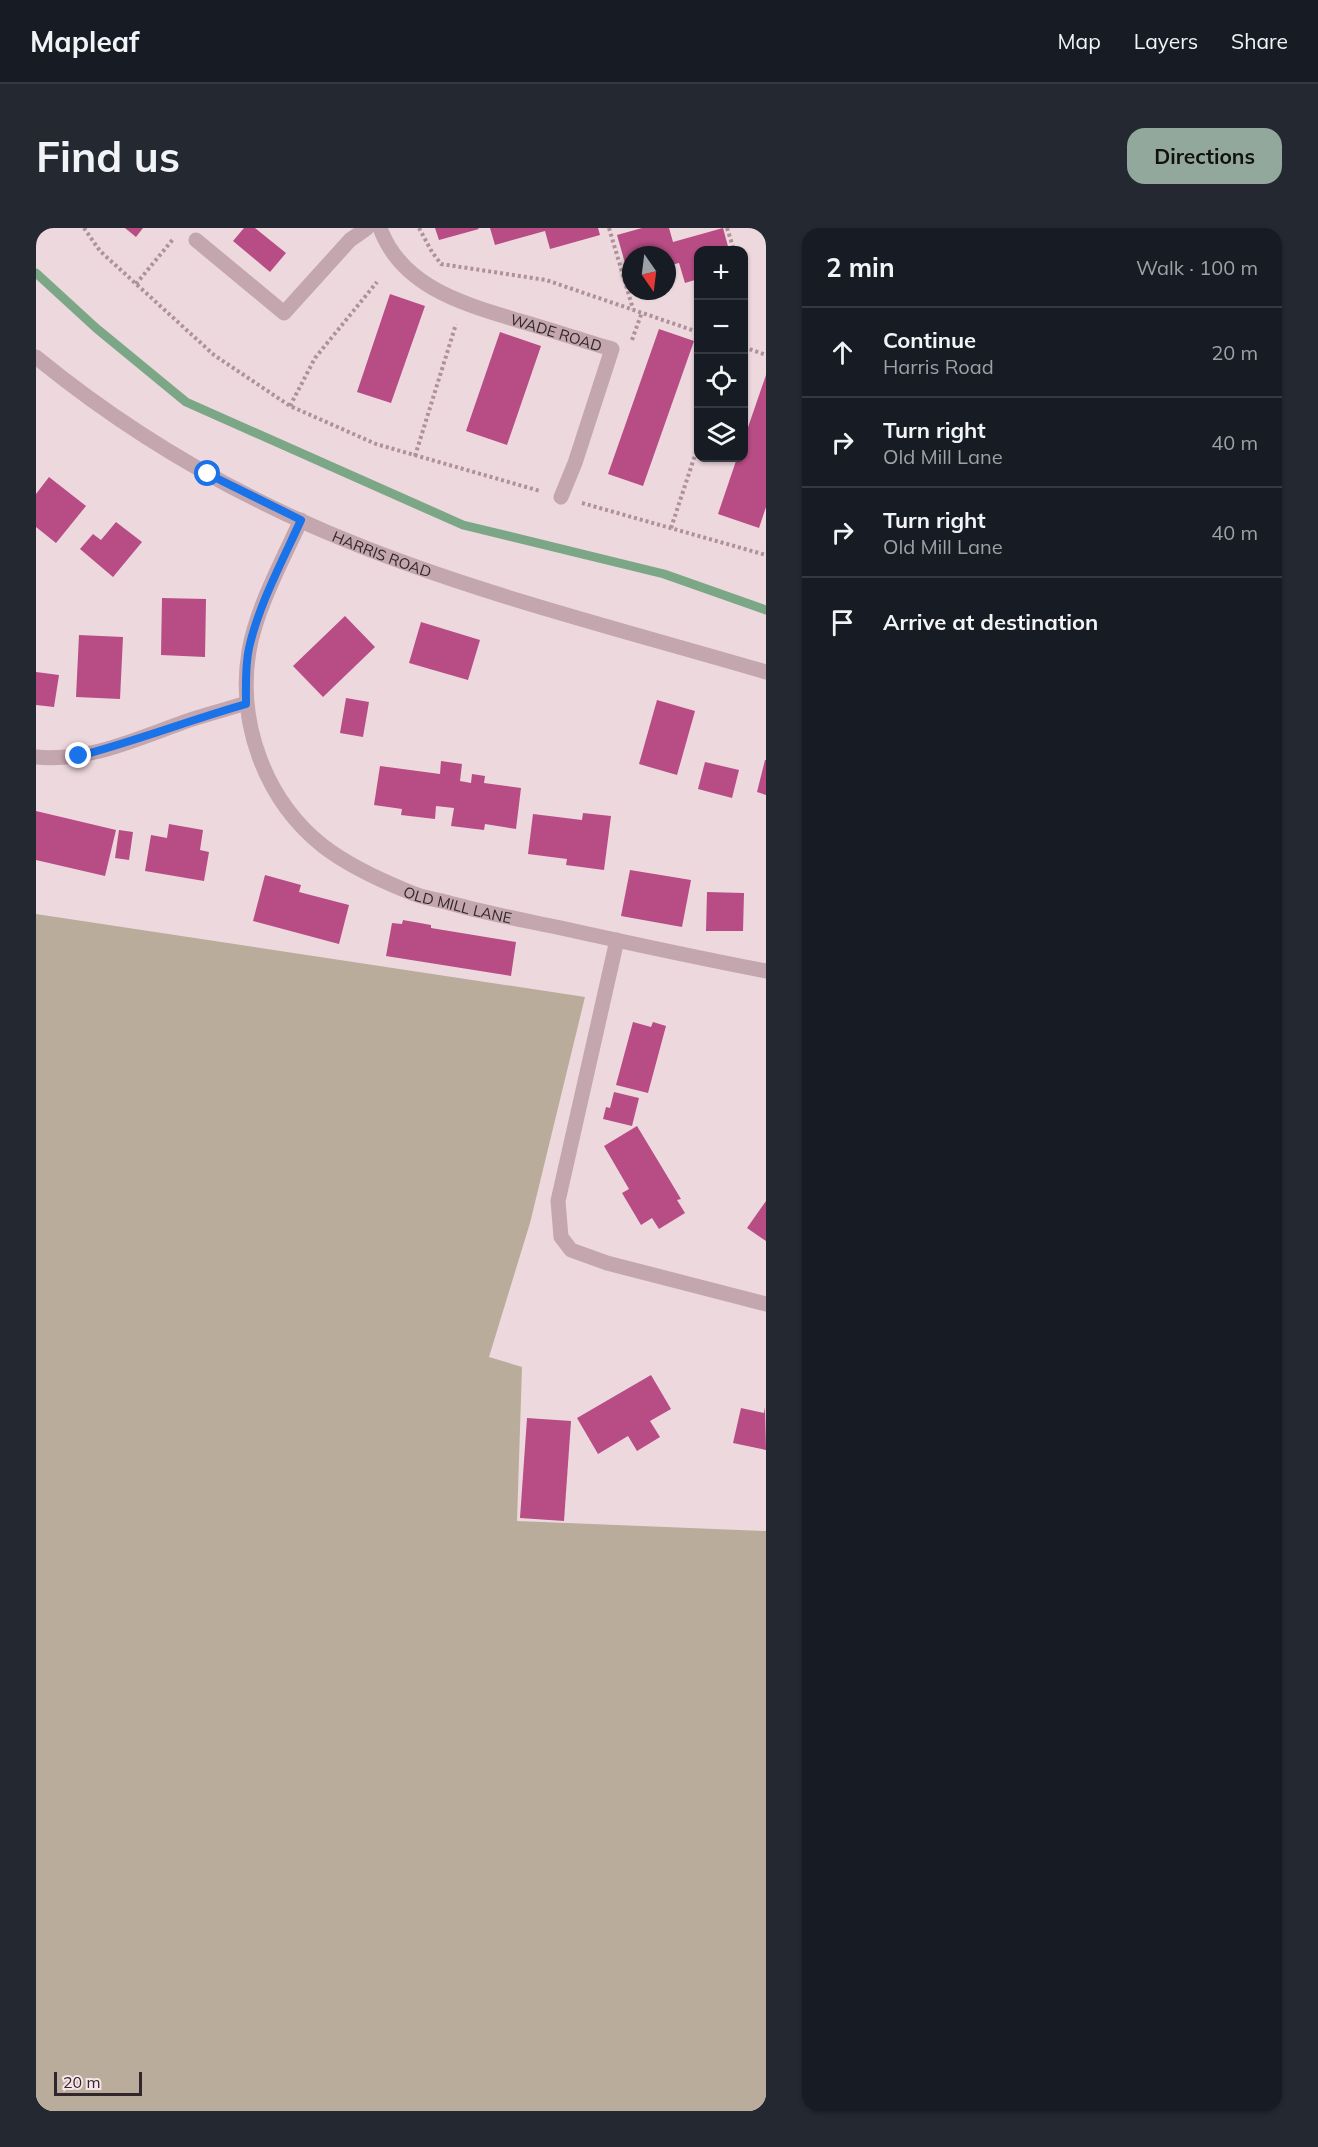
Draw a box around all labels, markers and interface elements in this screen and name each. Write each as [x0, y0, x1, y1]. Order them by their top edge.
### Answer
text: Mapleaf [30, 24, 139, 59]
text: Map [1058, 28, 1101, 54]
text: Layers [1134, 28, 1198, 54]
text: Share [1231, 28, 1288, 54]
button: Directions [1127, 128, 1282, 184]
text: Find us [36, 130, 180, 183]
north arrow [622, 246, 676, 300]
map controls [694, 246, 748, 462]
button: + [694, 246, 748, 300]
text: 2 min [826, 251, 895, 284]
text: Walk · 100 m [1136, 255, 1258, 280]
button: − [694, 300, 748, 354]
street label: WADE ROAD [508, 309, 604, 355]
text: Continue [883, 326, 976, 354]
icon: ahead [826, 336, 859, 369]
text: 20 m [1211, 340, 1258, 365]
button: locate [694, 354, 748, 408]
text: Harris Road [883, 354, 994, 379]
button: layers [694, 408, 748, 462]
text: Turn right [883, 416, 986, 444]
icon: right [826, 426, 859, 459]
text: 40 m [1211, 430, 1258, 455]
text: Old Mill Lane [883, 444, 1003, 469]
route start [194, 460, 220, 486]
text: Turn right [883, 506, 986, 534]
icon: right [826, 516, 859, 549]
text: 40 m [1211, 520, 1258, 545]
street label: HARRIS ROAD [330, 526, 434, 581]
text: Old Mill Lane [883, 534, 1003, 559]
icon: arrive [826, 606, 859, 639]
text: Arrive at destination [883, 608, 1098, 636]
route end [65, 742, 91, 768]
street label: OLD MILL LANE [401, 881, 514, 927]
scale bar [54, 2069, 142, 2096]
text: 20 m [63, 2072, 100, 2092]

